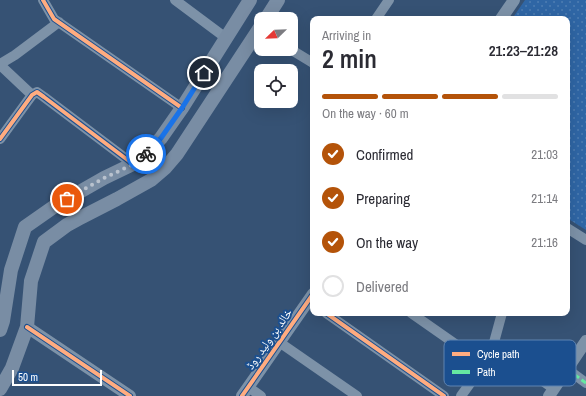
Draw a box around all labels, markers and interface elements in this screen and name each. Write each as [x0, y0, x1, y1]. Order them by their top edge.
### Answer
north arrow [254, 12, 298, 56]
map controls [254, 12, 298, 108]
text: Arriving in [322, 27, 371, 44]
text: 21:23–21:28 [489, 40, 558, 61]
text: 2 min [322, 41, 377, 76]
pin [187, 56, 221, 90]
icon: home [193, 62, 215, 84]
button: locate [254, 64, 298, 108]
text: On the way · 60 m [322, 105, 409, 122]
courier [126, 134, 166, 174]
icon: bike [135, 143, 157, 165]
icon: check [322, 143, 344, 165]
text: Confirmed [356, 144, 413, 165]
text: 21:03 [531, 146, 558, 163]
pin [50, 182, 84, 216]
icon: check [322, 187, 344, 209]
icon: bag [56, 188, 78, 210]
text: Preparing [356, 188, 410, 209]
text: 21:14 [531, 190, 558, 207]
icon: check [322, 231, 344, 253]
text: On the way [356, 232, 418, 253]
text: 21:16 [531, 234, 558, 251]
text: Delivered [356, 276, 409, 297]
street label: خالد بن ولید روڈ [242, 305, 296, 373]
legend [444, 340, 576, 386]
text: Cycle path [477, 347, 520, 361]
text: Path [477, 365, 496, 379]
scale bar [12, 368, 102, 387]
text: 50 m [18, 370, 38, 384]

